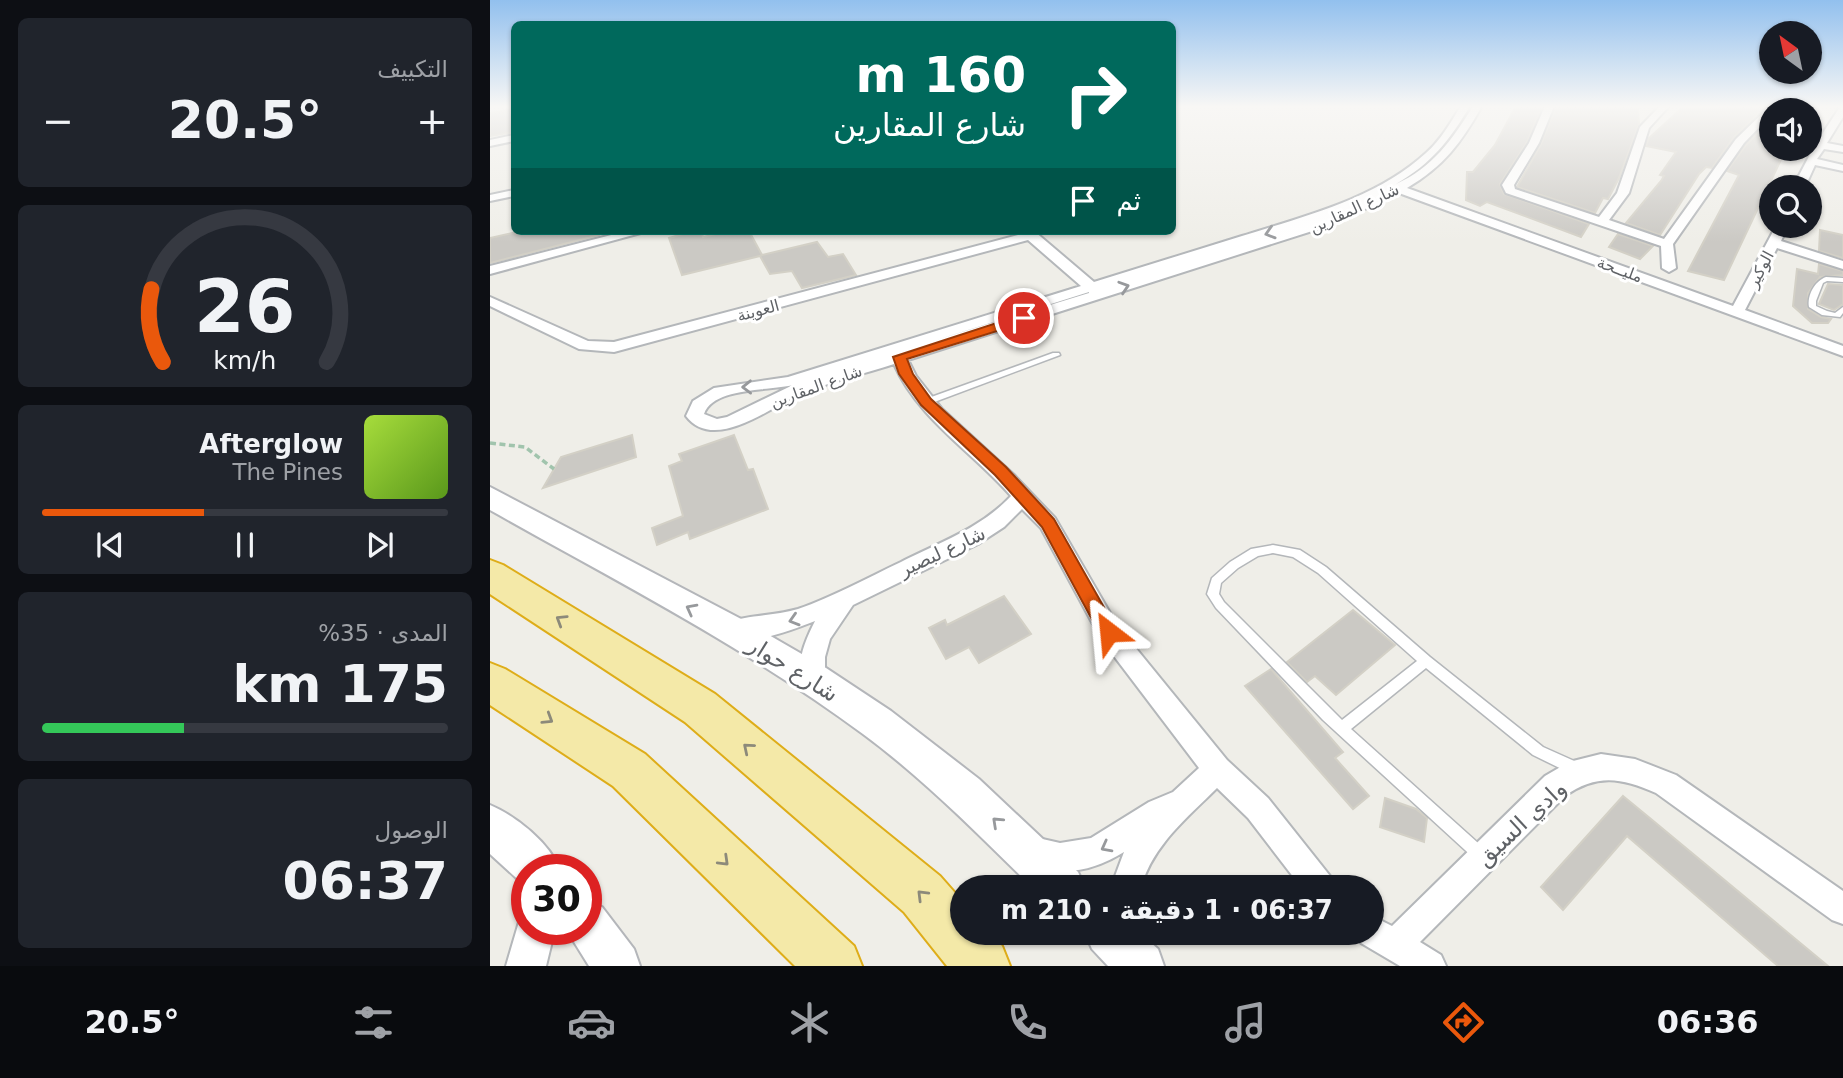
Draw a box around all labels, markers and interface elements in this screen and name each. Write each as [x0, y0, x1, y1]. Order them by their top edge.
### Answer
north arrow [1759, 21, 1822, 84]
map controls [1759, 21, 1822, 238]
text: 160 m [856, 47, 1026, 104]
icon: right [1050, 49, 1141, 140]
text: التكييف [377, 56, 448, 82]
text: 20.5° [168, 90, 322, 150]
button: sound [1759, 98, 1822, 161]
text: − [42, 99, 74, 143]
text: + [416, 99, 448, 143]
text: شارع المقارين [833, 106, 1026, 144]
button: search [1759, 175, 1822, 238]
street label: شارع المقارين [1306, 179, 1402, 238]
icon: arrive [1064, 182, 1102, 220]
text: ثم [1116, 186, 1141, 216]
one-way arrow [1265, 224, 1277, 239]
street label: الوكير [1742, 248, 1779, 292]
street label: مليــحة [1595, 253, 1645, 286]
text: 26 [194, 264, 296, 349]
one-way arrow [1118, 280, 1130, 295]
pin [994, 288, 1054, 348]
street label: العوينة [735, 296, 782, 326]
icon: arrive [1005, 299, 1043, 337]
text: km/h [213, 346, 277, 375]
street label: شارع المقارين [768, 361, 865, 413]
one-way arrow [742, 379, 752, 395]
text: Afterglow [199, 429, 343, 459]
text: The Pines [232, 459, 343, 485]
street label: شارع لبصير [895, 521, 989, 582]
icon: previous [91, 526, 129, 564]
icon: pause [226, 526, 264, 564]
icon: next [361, 526, 399, 564]
position arrow [1072, 595, 1146, 669]
one-way arrow [686, 603, 698, 617]
one-way arrow [788, 612, 800, 627]
one-way arrow [556, 616, 569, 628]
text: المدى · 35% [318, 620, 448, 646]
street label: شارع حوار [741, 630, 843, 708]
text: 175 km [233, 654, 448, 714]
one-way arrow [540, 710, 553, 723]
one-way arrow [744, 744, 756, 757]
street label: وادي السيق [1471, 775, 1572, 872]
text: الوصول [375, 817, 448, 843]
one-way arrow [992, 818, 1005, 831]
one-way arrow [1100, 839, 1113, 852]
text: 06:37 [282, 851, 448, 911]
one-way arrow [716, 852, 729, 865]
speed limit sign: 30 [511, 854, 602, 945]
one-way arrow [917, 891, 930, 904]
text: 06:37 · 1 دقيقة · 210 m [1001, 895, 1333, 925]
icon: filters [349, 998, 398, 1047]
icon: car [567, 998, 616, 1047]
icon: climate [785, 998, 834, 1047]
icon: phone [1003, 998, 1052, 1047]
icon: music [1221, 998, 1270, 1047]
icon: directions [1439, 998, 1488, 1047]
text: 20.5° [85, 1003, 180, 1041]
text: 06:36 [1657, 1003, 1759, 1041]

